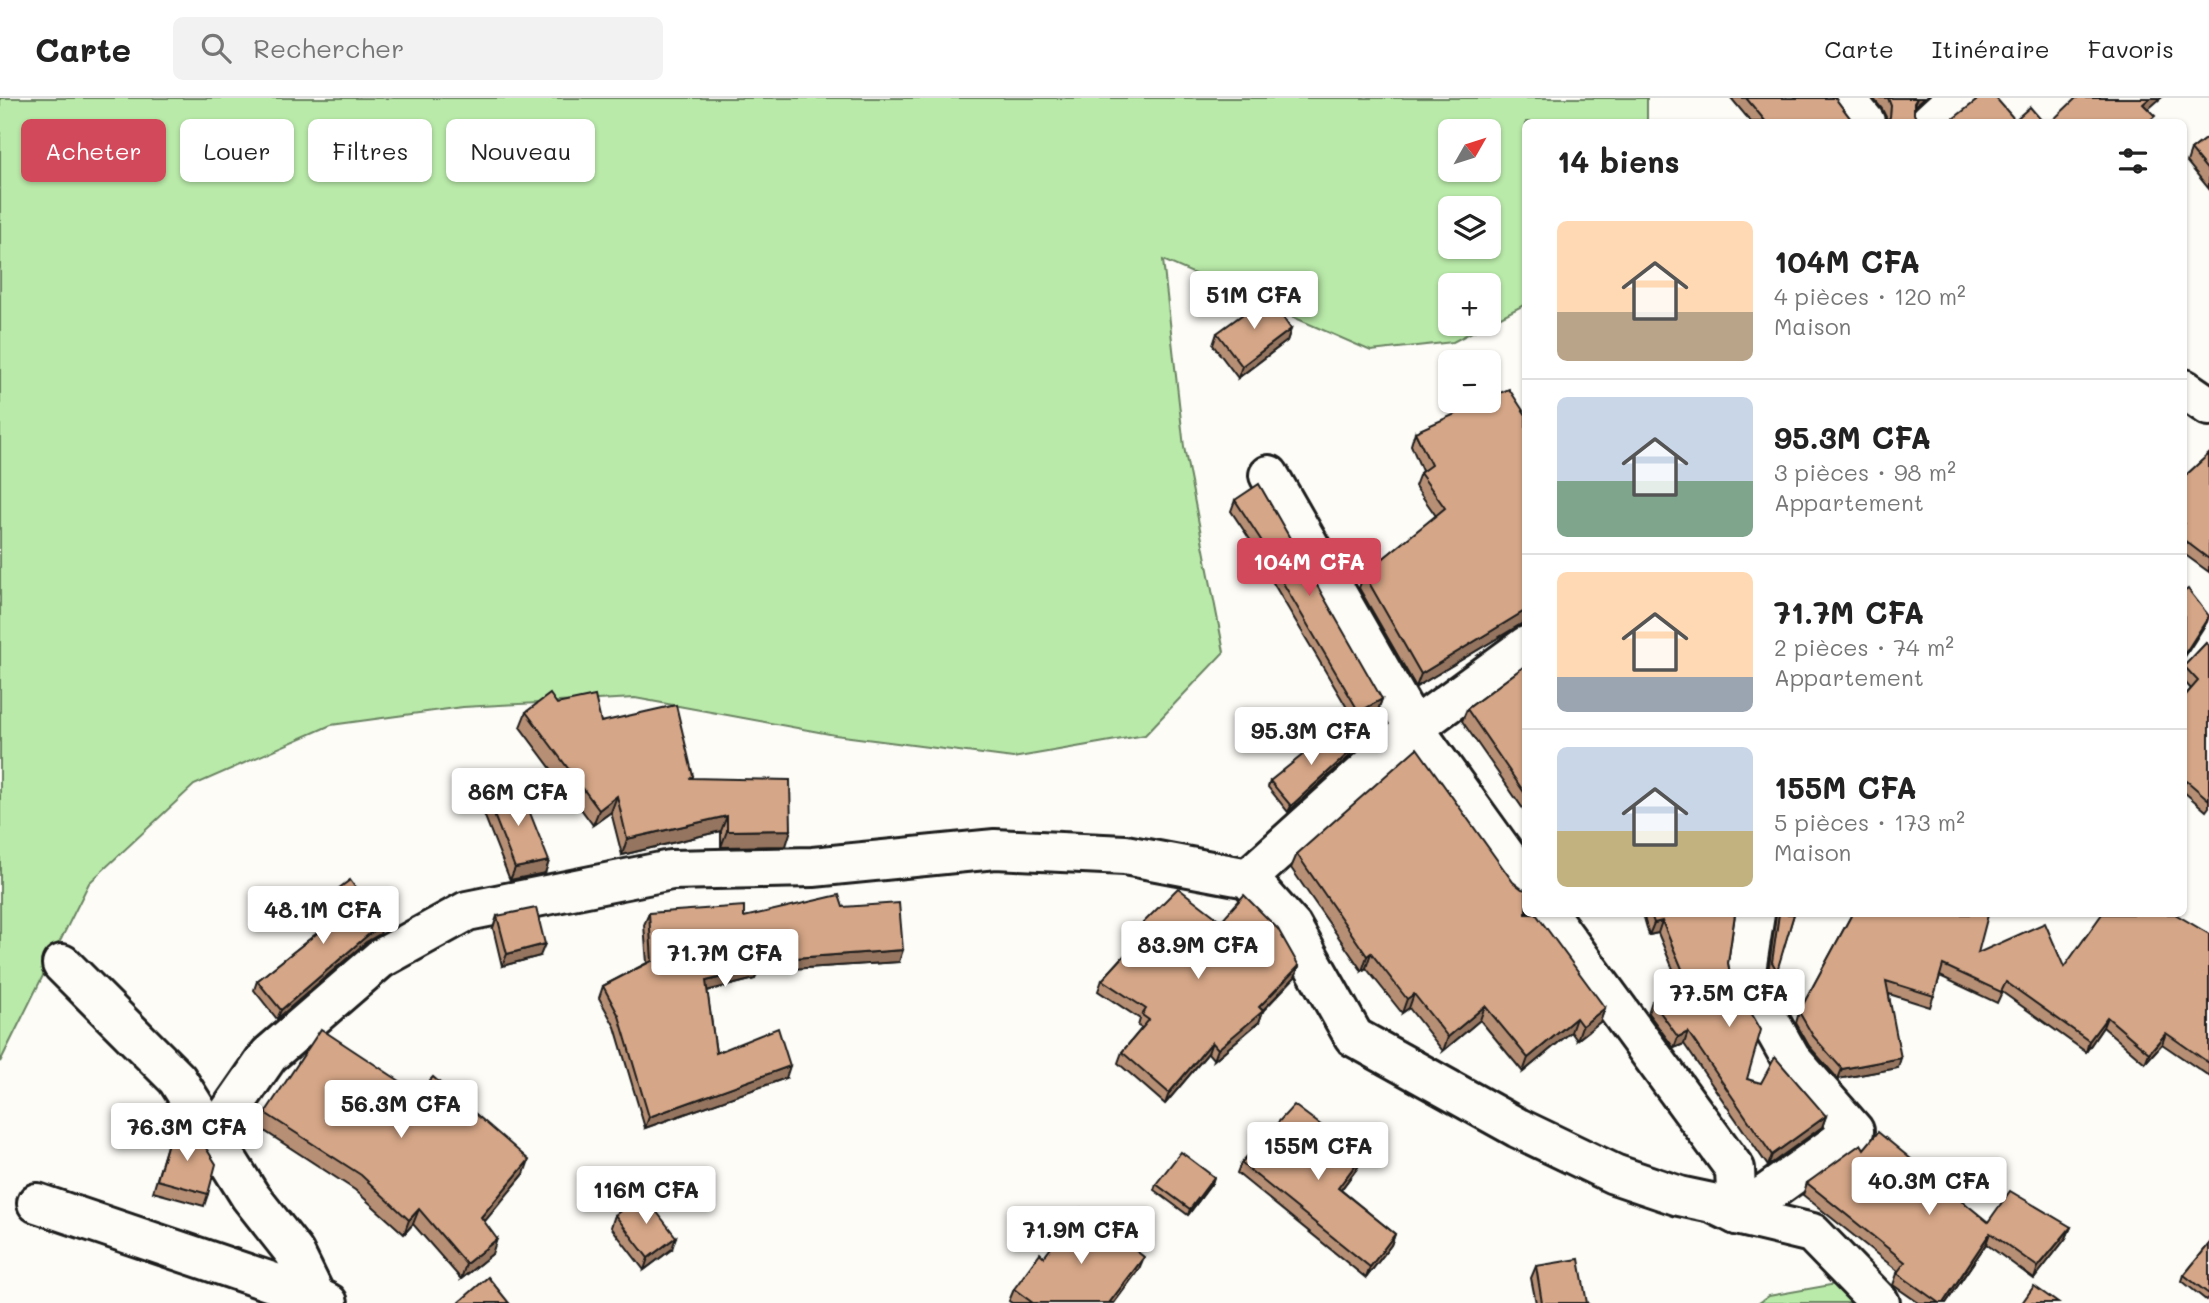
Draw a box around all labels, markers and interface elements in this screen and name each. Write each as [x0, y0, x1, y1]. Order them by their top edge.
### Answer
search box [173, 17, 663, 80]
text: Carte [35, 27, 131, 70]
icon: search [197, 29, 235, 67]
text: Rechercher [253, 31, 404, 65]
text: Carte [1824, 33, 1894, 64]
text: Itinéraire [1932, 33, 2050, 64]
text: Favoris [2088, 33, 2174, 64]
chip: Acheter [21, 119, 166, 182]
chip: Louer [180, 119, 294, 182]
chip: Filtres [308, 119, 432, 182]
chip: Nouveau [446, 119, 595, 182]
north arrow [1438, 119, 1502, 182]
map controls [1438, 119, 1501, 413]
text: 14 biens [1557, 141, 1680, 181]
icon: filters [2114, 142, 2152, 180]
button: layers [1438, 196, 1501, 259]
text: 104M CFA [1774, 241, 1920, 281]
icon: home [1613, 249, 1697, 333]
pin: 51M CFA [1189, 272, 1319, 331]
button: + [1438, 273, 1501, 336]
text: 51M CFA [1206, 279, 1302, 309]
text: 4 pièces · 120 m² [1774, 281, 1966, 311]
text: Maison [1774, 311, 1851, 341]
button: − [1438, 350, 1501, 413]
text: 95.3M CFA [1774, 417, 1931, 457]
icon: home [1613, 425, 1697, 509]
text: 3 pièces · 98 m² [1774, 457, 1956, 487]
text: Appartement [1774, 487, 1924, 517]
pin: 104M CFA [1237, 538, 1381, 598]
text: 104M CFA [1253, 546, 1365, 576]
text: 71.7M CFA [1774, 592, 1924, 632]
icon: home [1613, 600, 1697, 684]
text: 2 pièces · 74 m² [1774, 632, 1954, 662]
text: Appartement [1774, 662, 1924, 692]
pin: 95.3M CFA [1231, 708, 1391, 767]
text: 95.3M CFA [1251, 715, 1371, 745]
text: 155M CFA [1774, 767, 1917, 807]
pin: 86M CFA [453, 768, 583, 828]
icon: home [1613, 775, 1697, 859]
text: 86M CFA [468, 776, 568, 806]
text: 5 pièces · 173 m² [1774, 807, 1965, 837]
text: Maison [1774, 837, 1851, 867]
pin: 48.1M CFA [243, 886, 403, 946]
text: 48.1M CFA [264, 894, 382, 924]
pin: 83.9M CFA [1118, 922, 1278, 981]
text: 83.9M CFA [1137, 929, 1259, 959]
pin: 71.7M CFA [645, 930, 805, 989]
text: 71.7M CFA [667, 937, 783, 967]
pin: 77.5M CFA [1649, 970, 1809, 1029]
text: 77.5M CFA [1670, 977, 1788, 1007]
pin: 56.3M CFA [321, 1080, 481, 1140]
text: 56.3M CFA [341, 1088, 461, 1118]
pin: 76.3M CFA [107, 1104, 267, 1163]
text: 76.3M CFA [127, 1111, 247, 1141]
pin: 155M CFA [1246, 1122, 1390, 1182]
text: 155M CFA [1263, 1130, 1373, 1160]
pin: 40.3M CFA [1849, 1158, 2009, 1217]
text: 40.3M CFA [1868, 1165, 1990, 1195]
pin: 116M CFA [574, 1166, 718, 1226]
text: 116M CFA [593, 1174, 699, 1204]
pin: 71.9M CFA [1001, 1206, 1161, 1266]
text: 71.9M CFA [1023, 1214, 1139, 1244]

